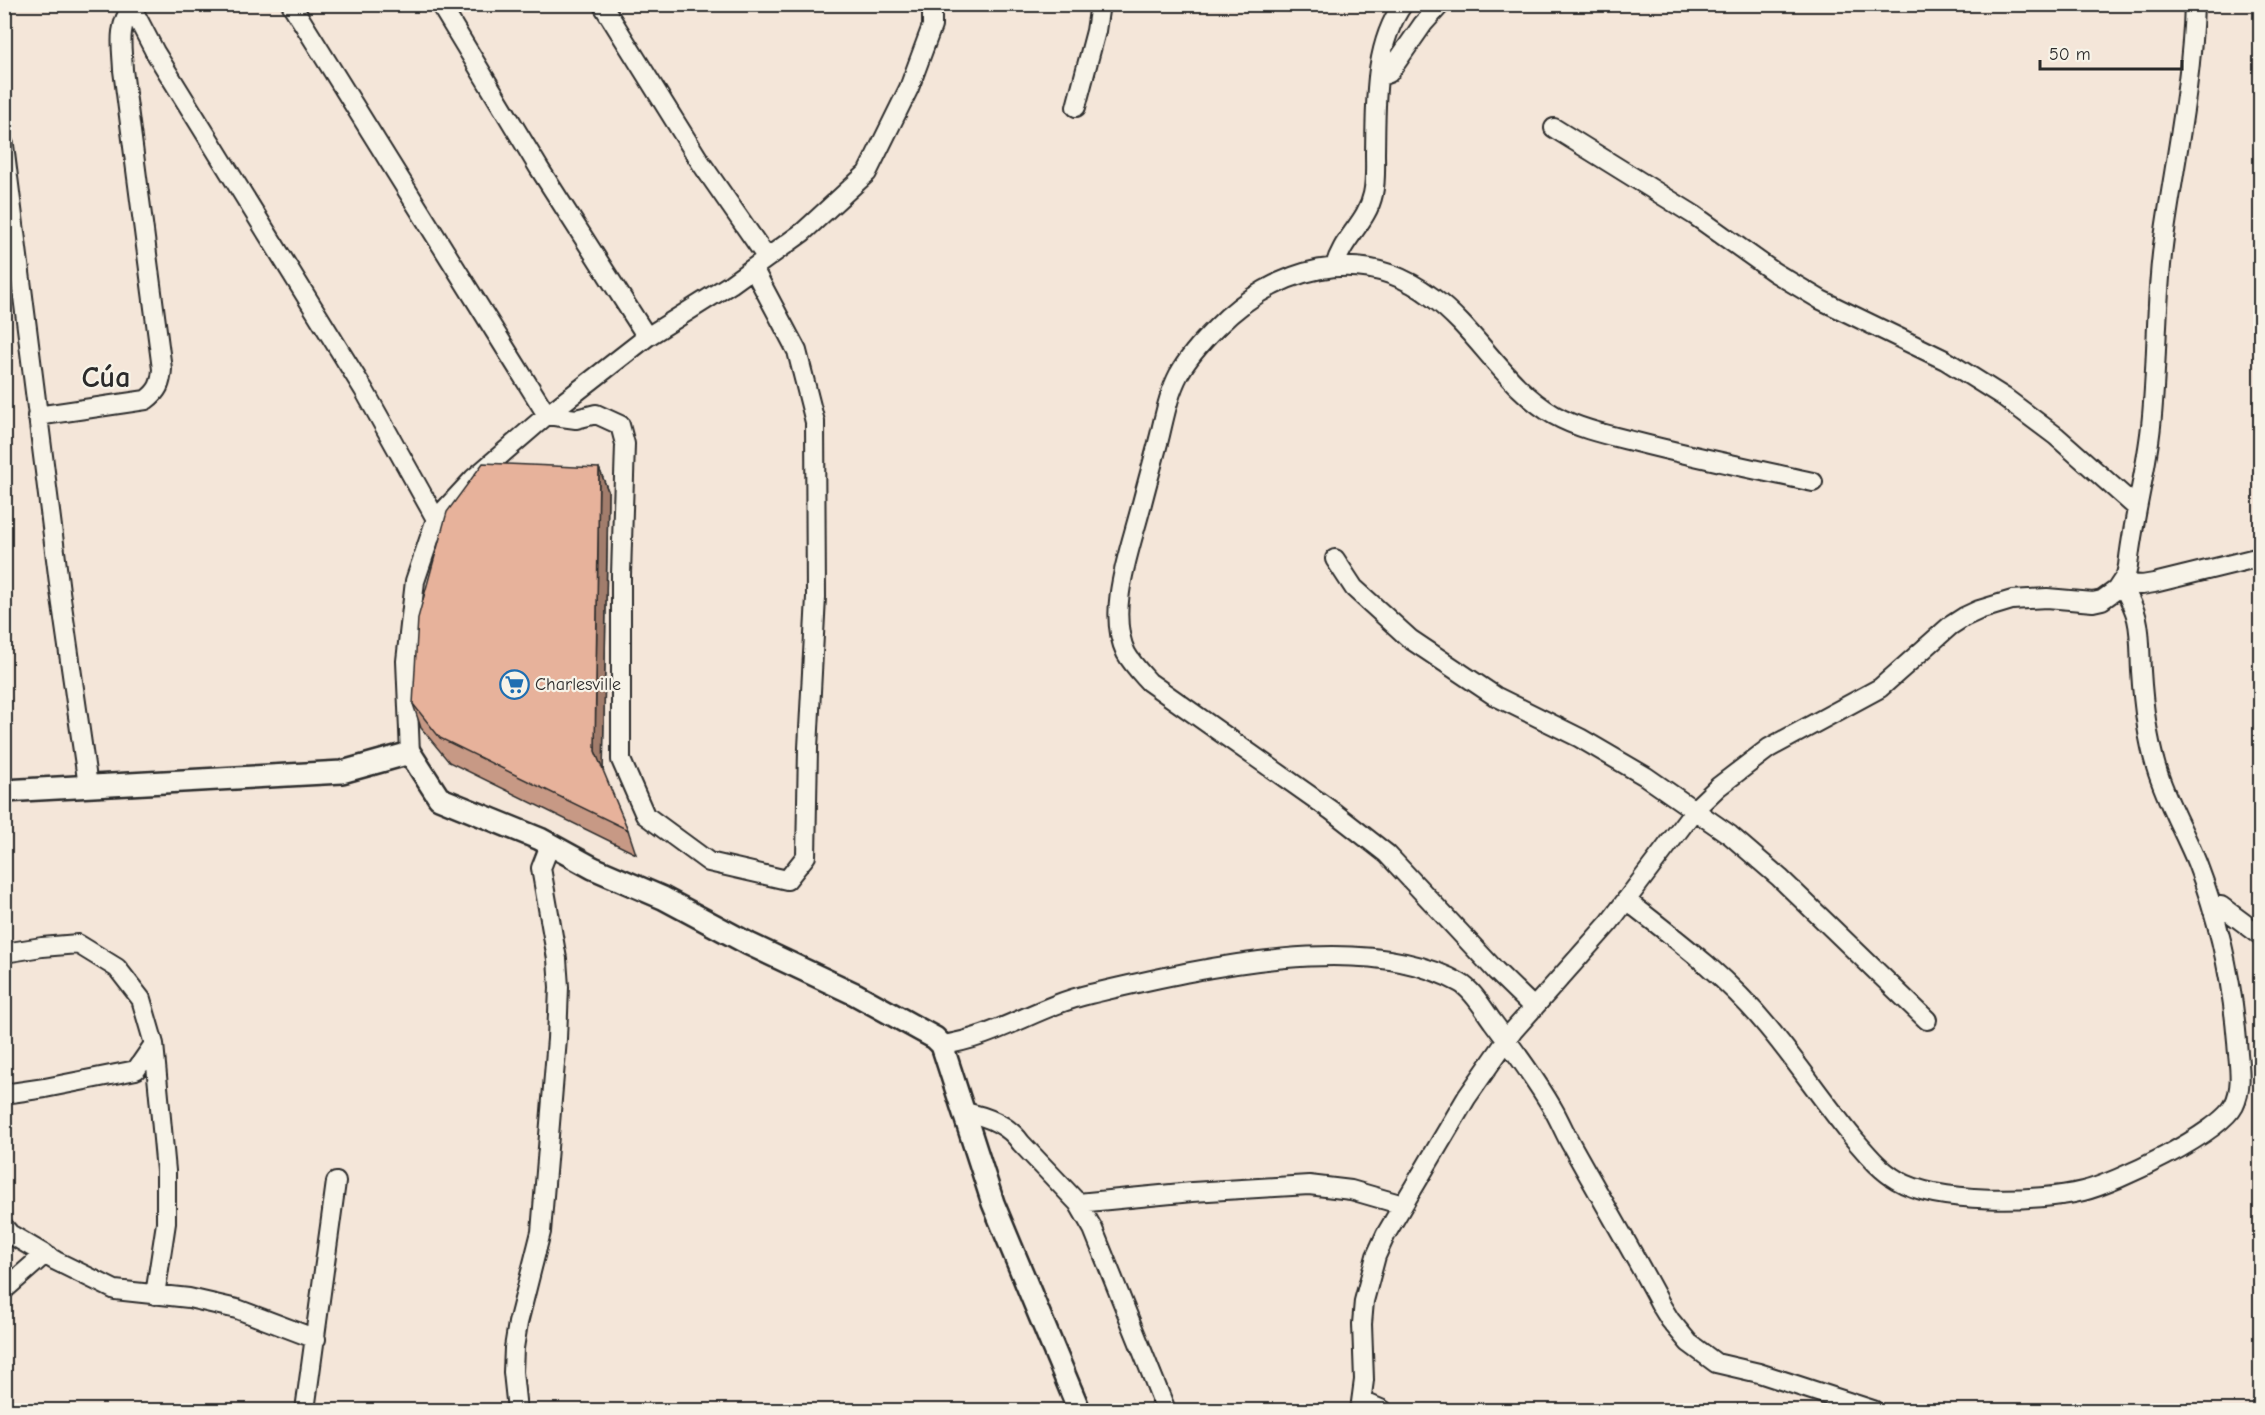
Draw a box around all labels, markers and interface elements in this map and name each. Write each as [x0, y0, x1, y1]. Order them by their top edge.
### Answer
scale bar [2040, 33, 2182, 71]
text: 50 m [2049, 44, 2091, 65]
district label: Cúa [82, 360, 130, 395]
supermarket icon: Charlesville [498, 668, 530, 700]
place label: Charlesville [535, 674, 621, 695]

